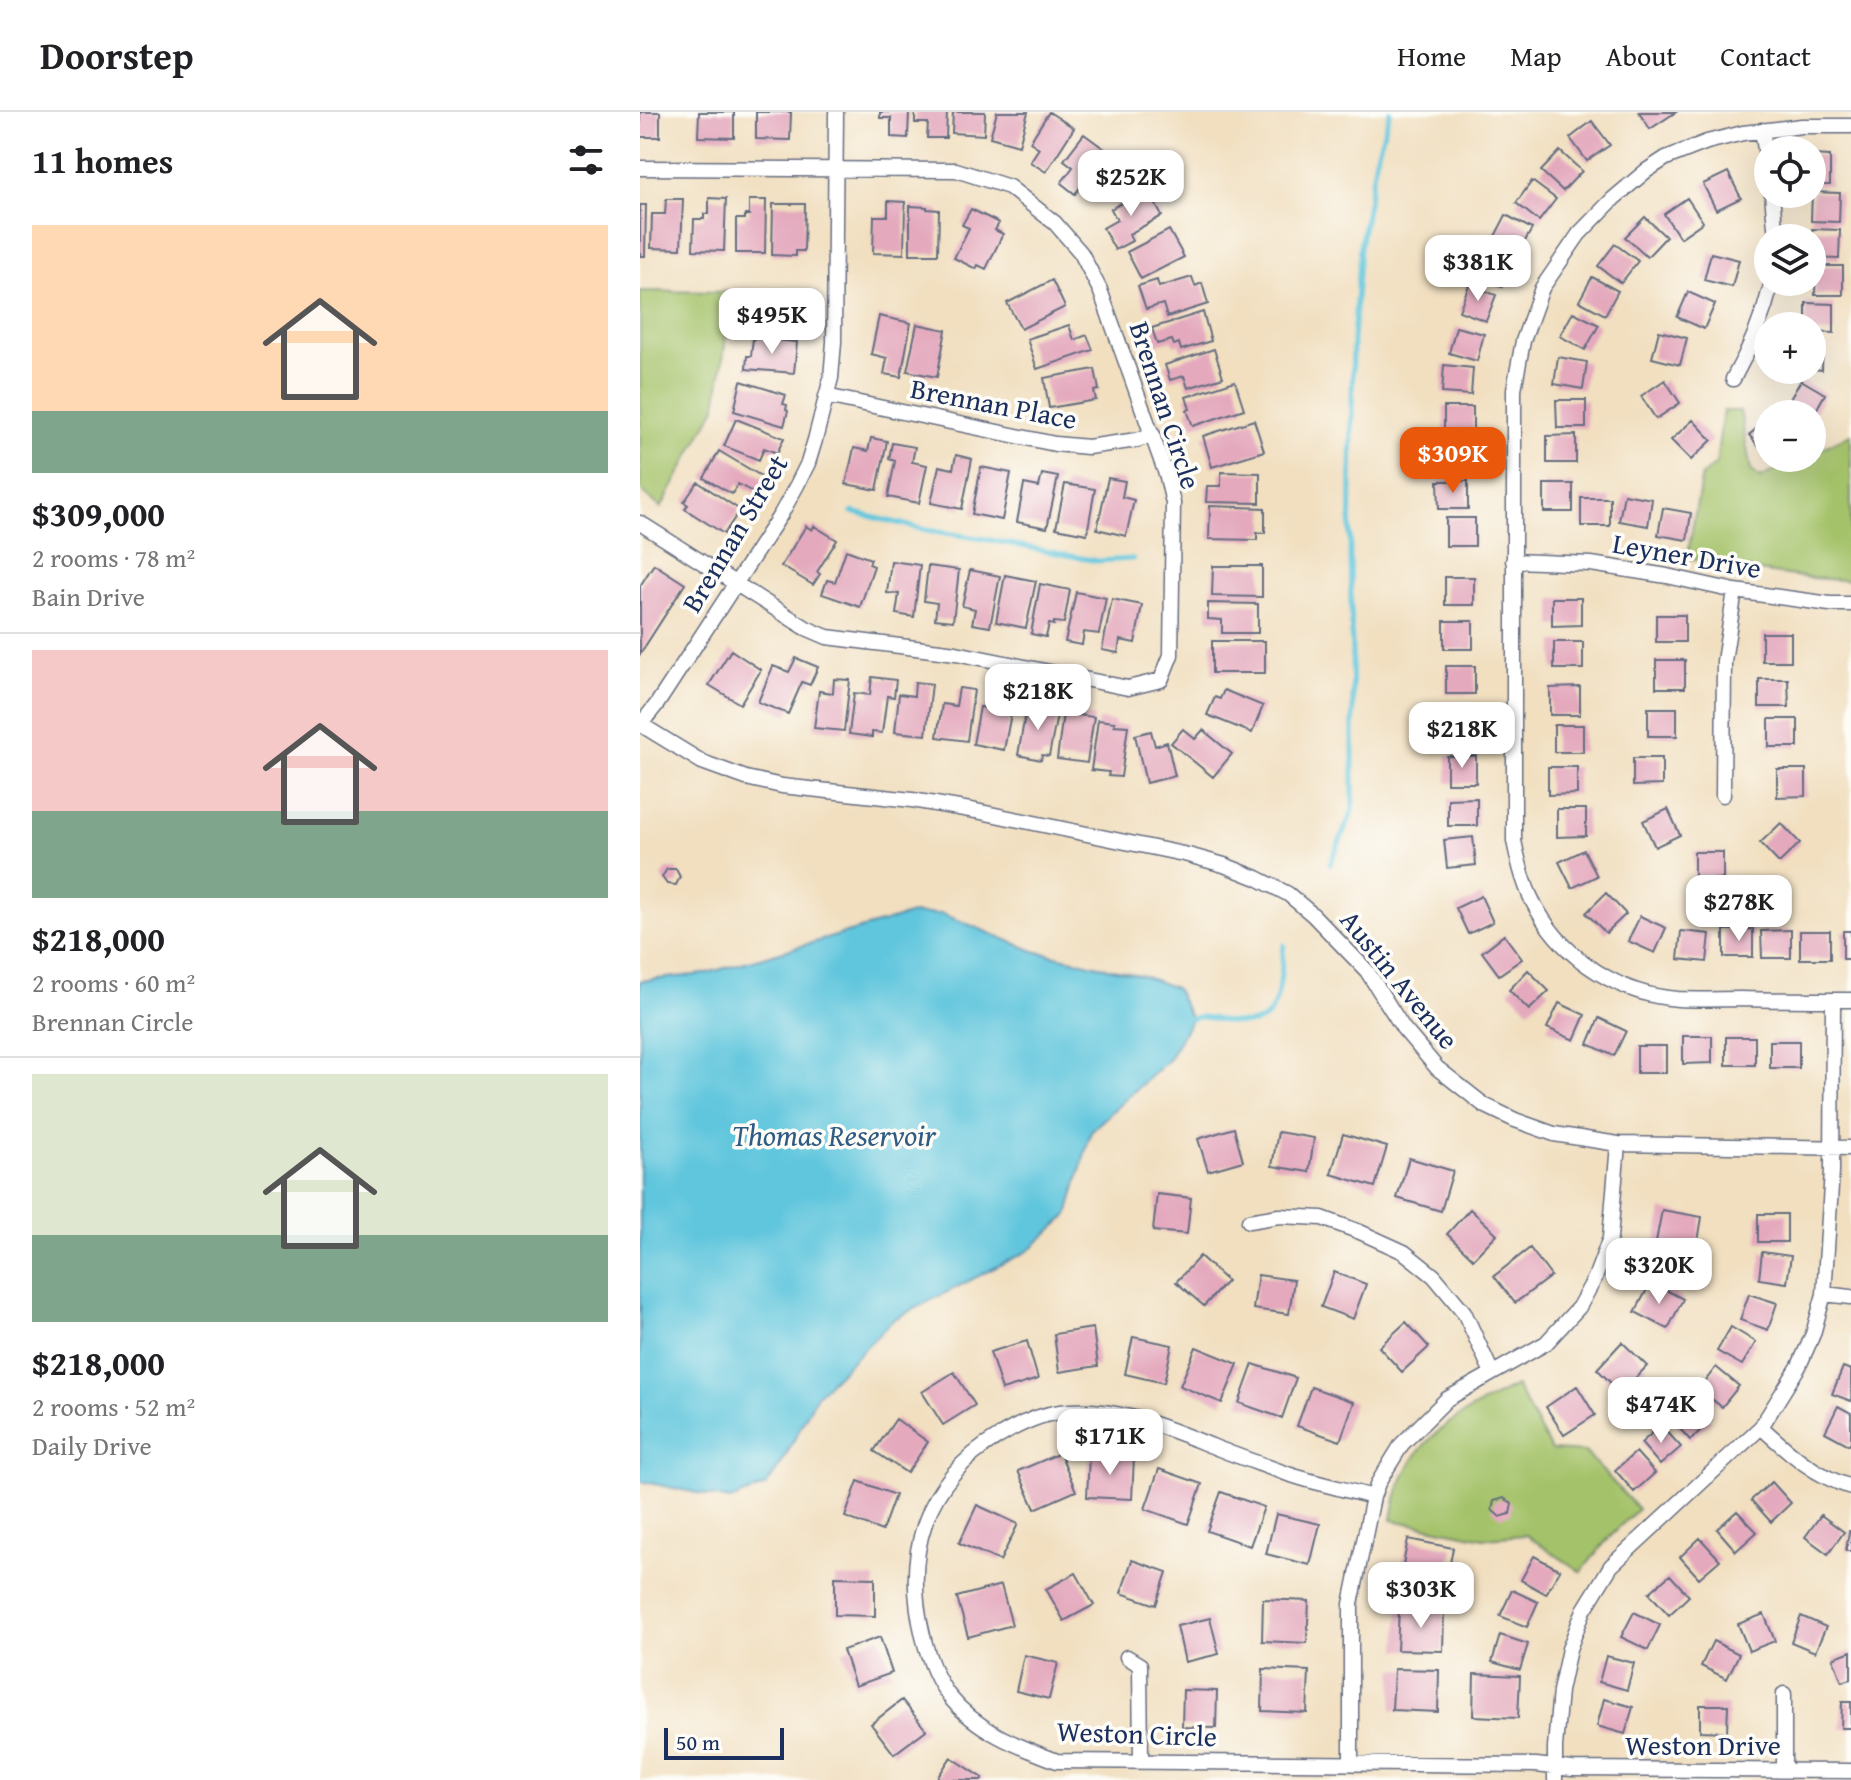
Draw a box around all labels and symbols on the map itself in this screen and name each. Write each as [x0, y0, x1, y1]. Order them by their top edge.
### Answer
pin: $252K [1075, 150, 1187, 218]
pin: $381K [1422, 235, 1534, 303]
pin: $495K [716, 288, 828, 356]
street label: Brennan Circle [1120, 316, 1212, 494]
street label: Brennan Place [907, 367, 1081, 439]
pin: $309K [1397, 427, 1509, 495]
street label: Brennan Street [671, 446, 797, 620]
street label: Leyner Drive [1610, 522, 1764, 588]
pin: $218K [982, 664, 1094, 732]
pin: $218K [1406, 702, 1518, 770]
pin: $278K [1683, 875, 1795, 943]
street label: Austin Avenue [1331, 900, 1469, 1058]
water label: Thomas Reservoir [732, 1113, 937, 1157]
pin: $320K [1603, 1238, 1715, 1306]
pin: $474K [1605, 1377, 1717, 1445]
pin: $171K [1054, 1409, 1166, 1477]
pin: $303K [1365, 1562, 1477, 1630]
street label: Weston Circle [1056, 1710, 1218, 1756]
scale bar [664, 1724, 784, 1760]
street label: Weston Drive [1625, 1724, 1781, 1765]

